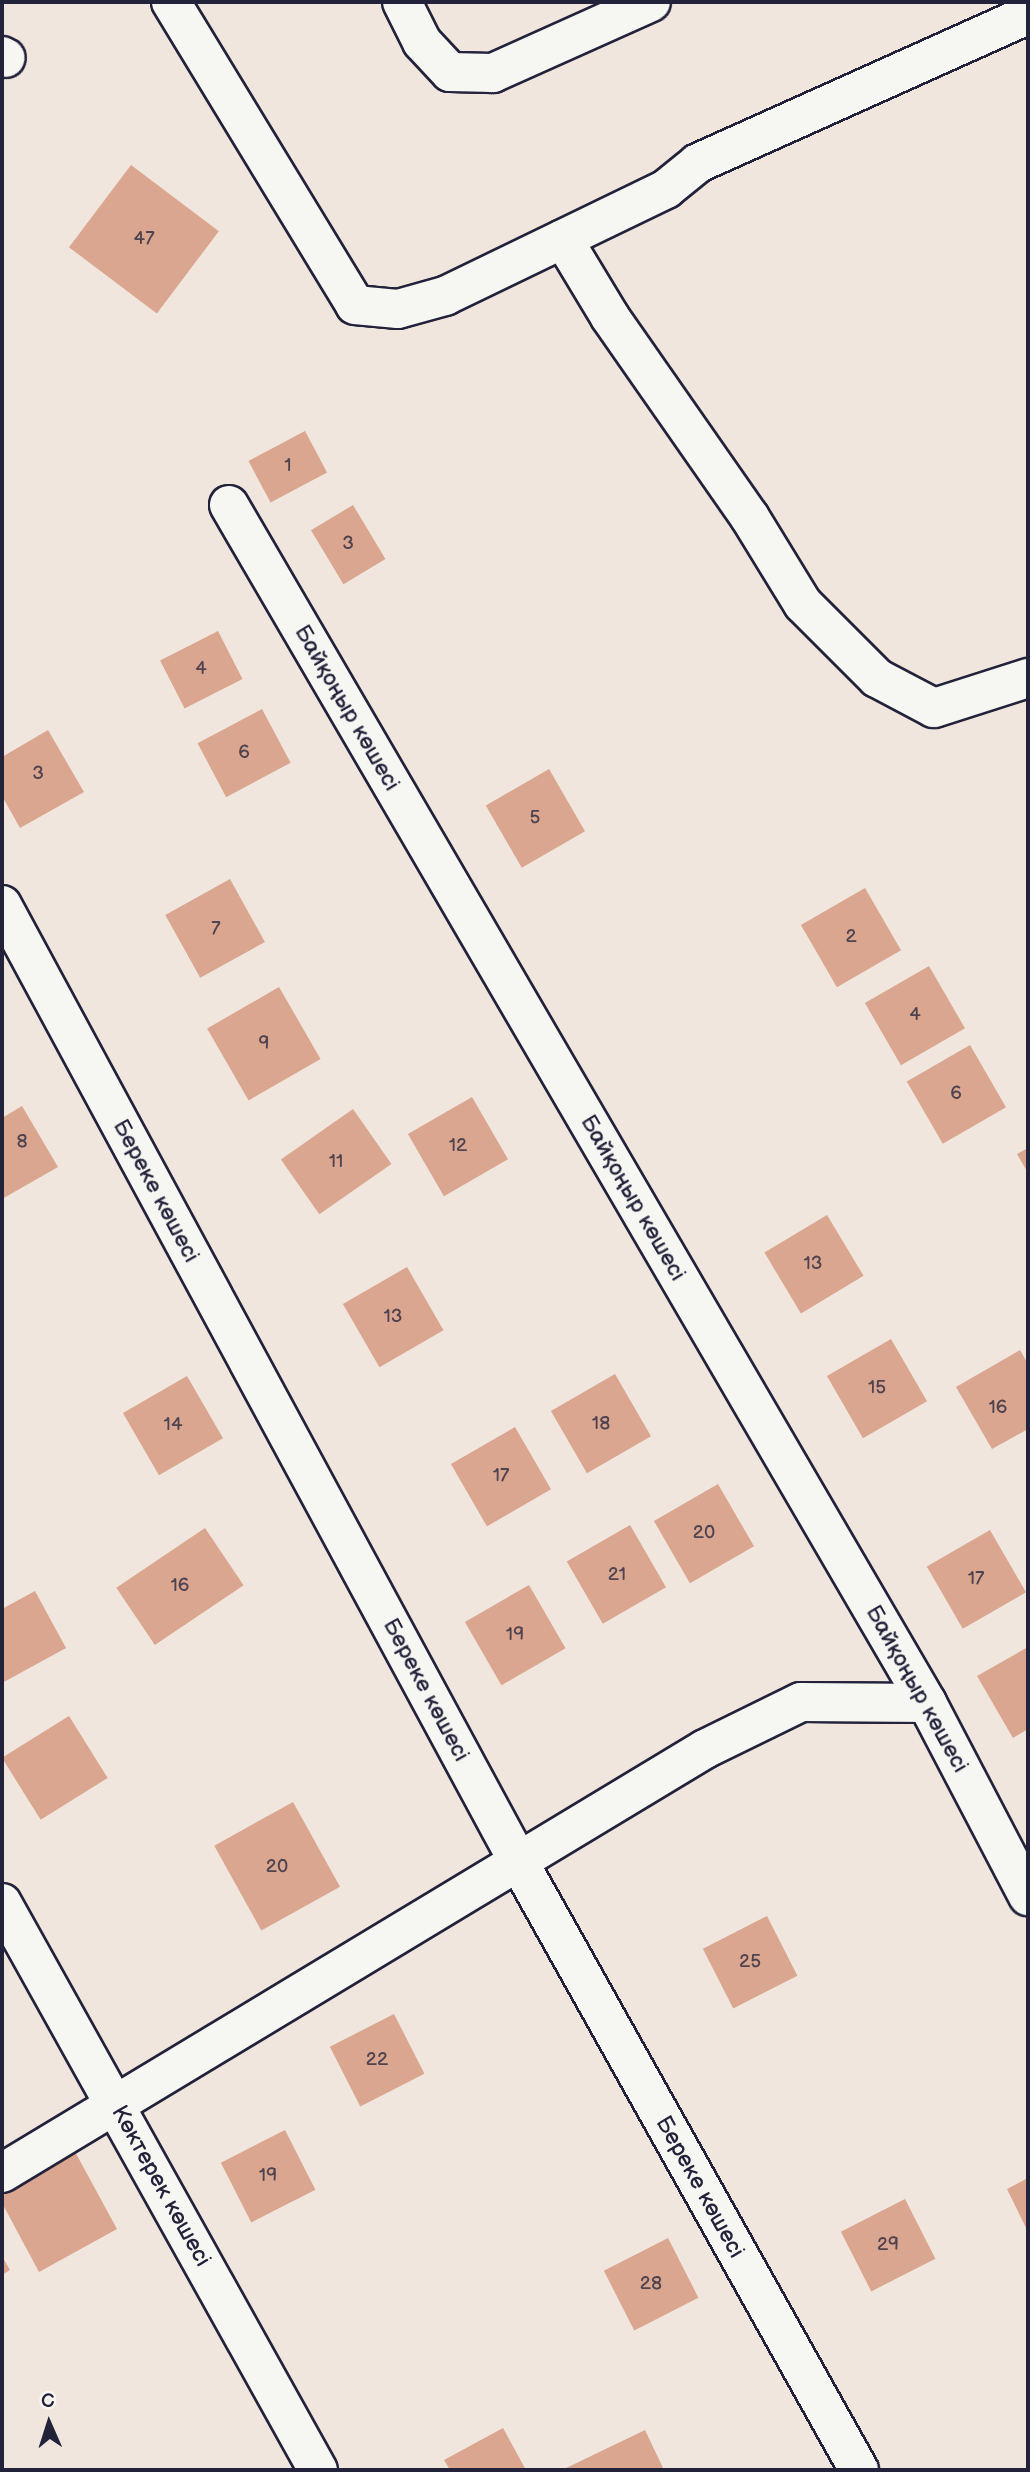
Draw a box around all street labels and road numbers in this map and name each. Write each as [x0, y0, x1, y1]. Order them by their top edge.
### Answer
street label: Байқоңыр көшесі [288, 620, 406, 796]
street label: Байқоңыр көшесі [574, 1110, 692, 1286]
street label: Береке көшесі [107, 1115, 205, 1267]
street label: Байқоңыр көшесі [860, 1601, 974, 1777]
street label: Береке көшесі [377, 1614, 475, 1766]
street label: Көктерек көшесі [105, 2101, 217, 2271]
street label: Береке көшесі [650, 2111, 750, 2263]

